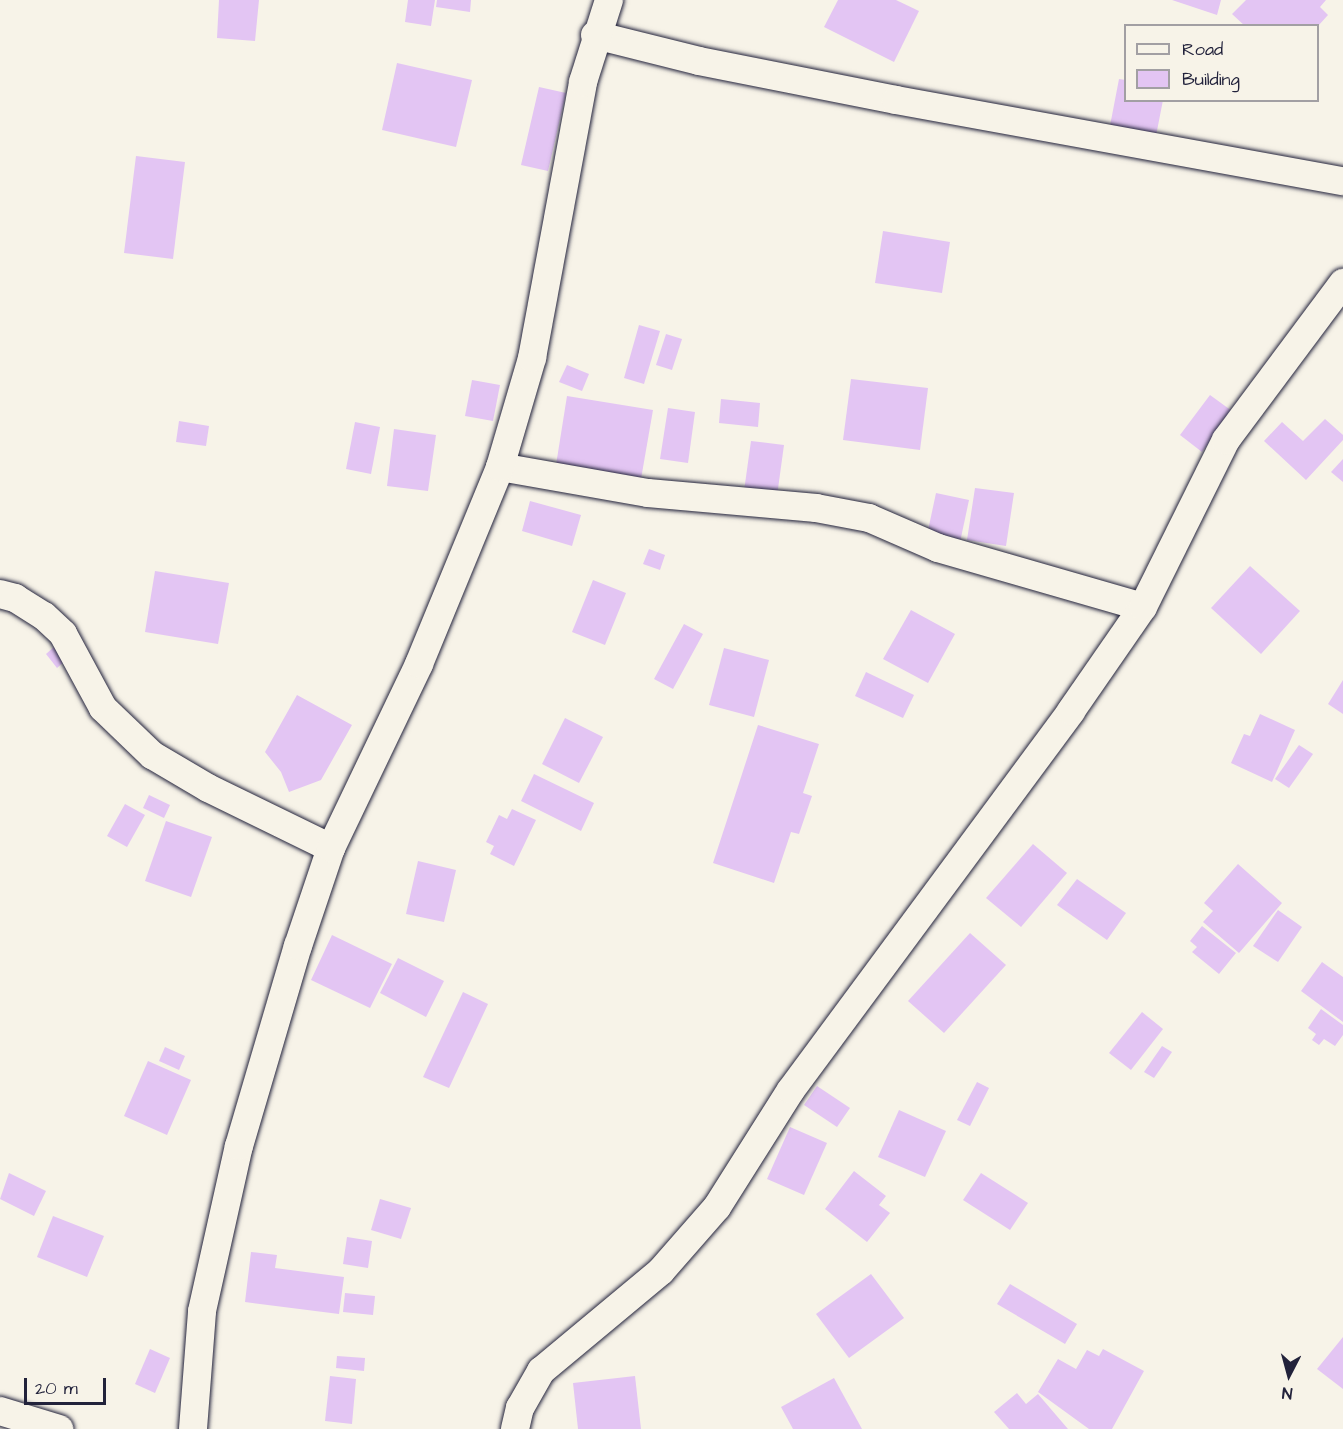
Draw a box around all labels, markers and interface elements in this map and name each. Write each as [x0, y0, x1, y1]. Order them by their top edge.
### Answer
legend [1124, 24, 1319, 102]
text: Road [1182, 37, 1223, 62]
text: Building [1182, 67, 1240, 92]
north arrow [1259, 1345, 1319, 1405]
scale bar [27, 1366, 110, 1404]
text: 20 m [35, 1376, 78, 1401]
text: N [1281, 1381, 1293, 1404]

